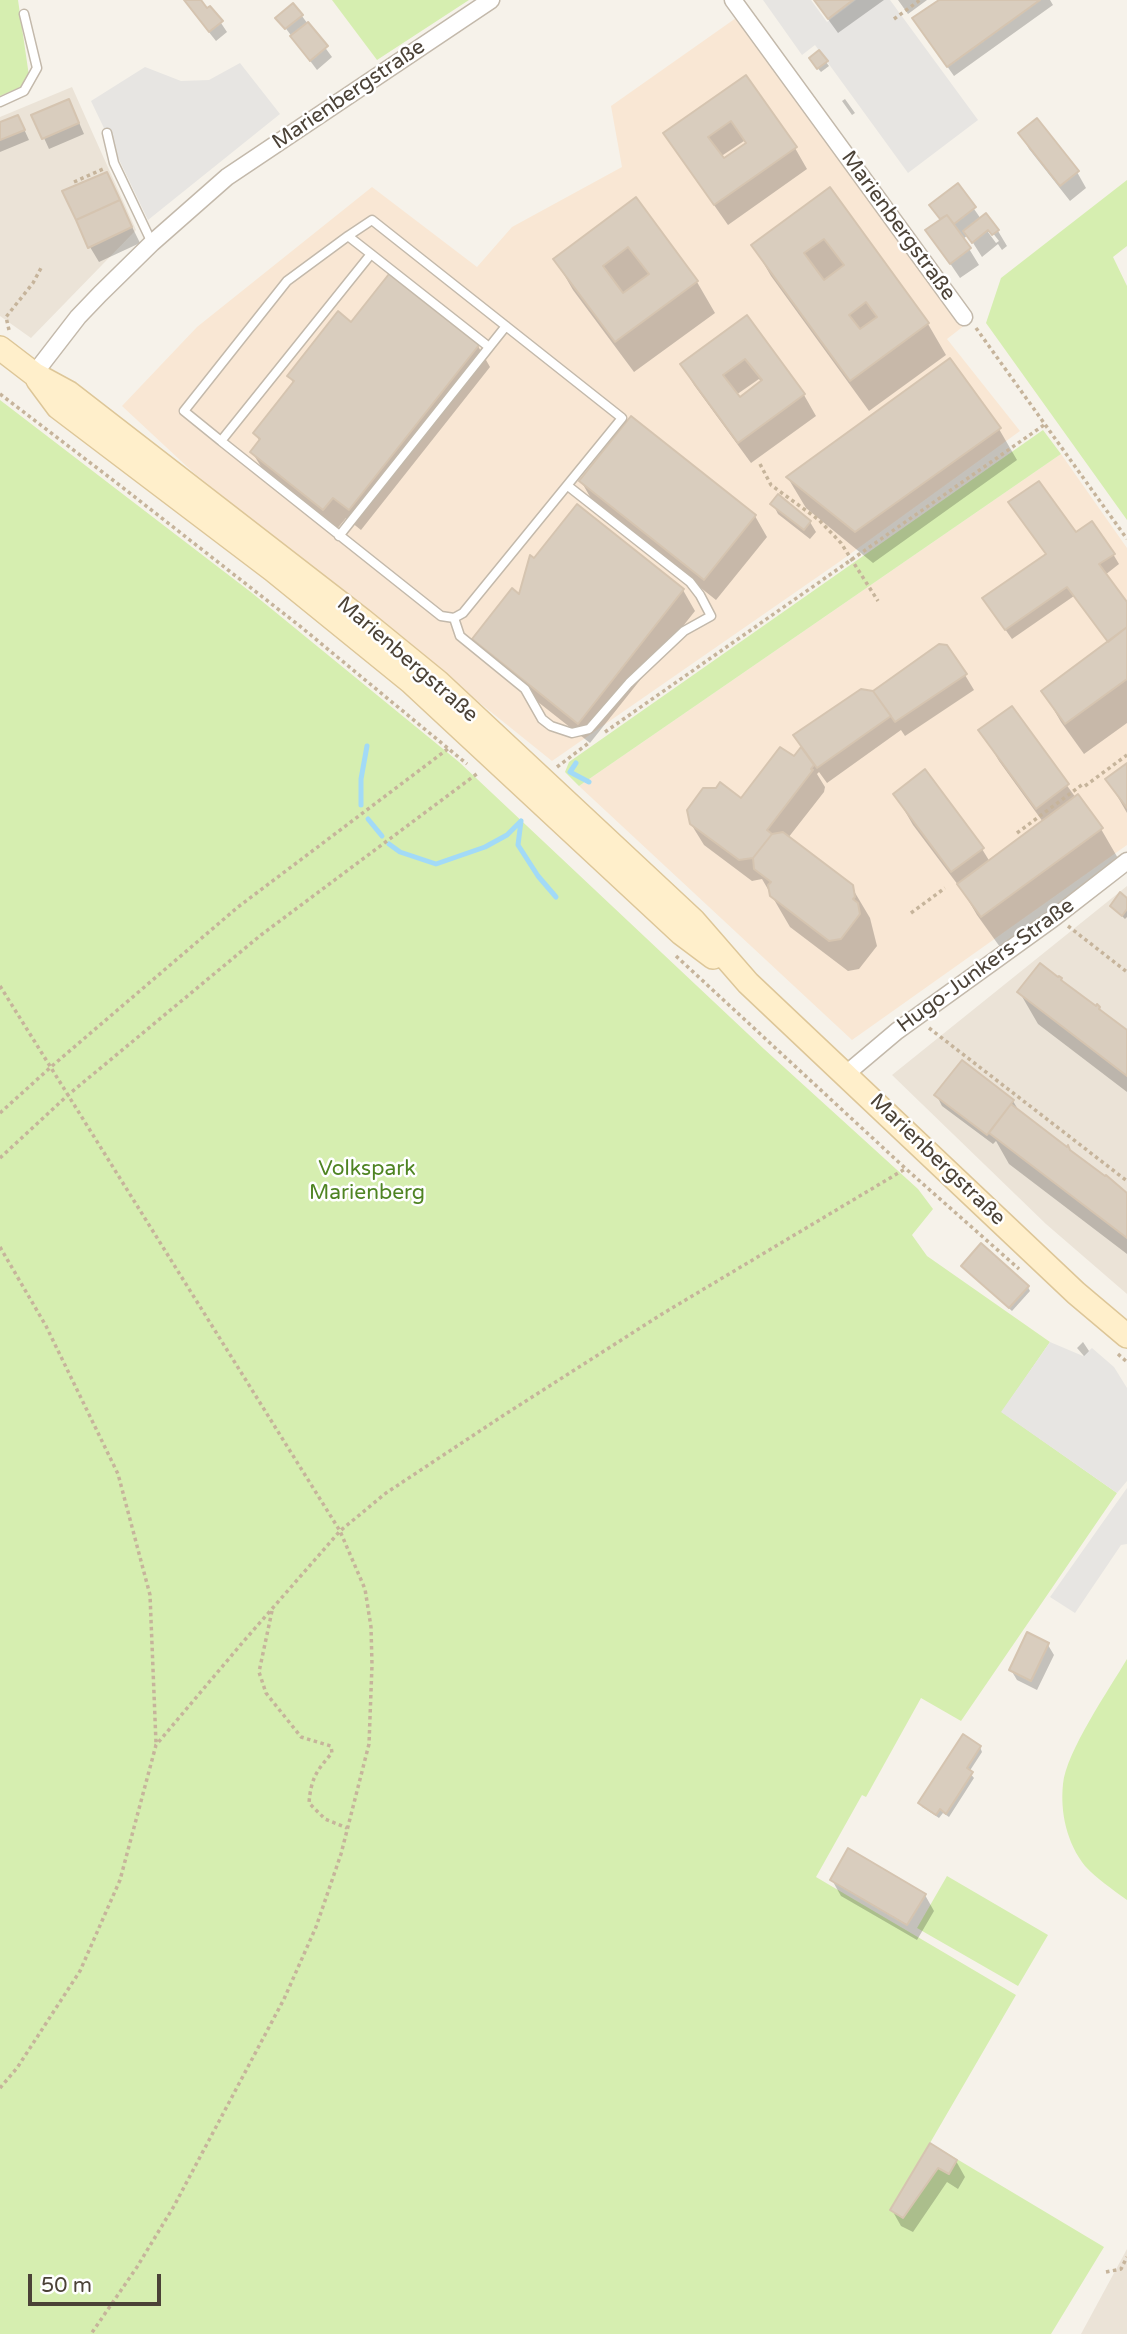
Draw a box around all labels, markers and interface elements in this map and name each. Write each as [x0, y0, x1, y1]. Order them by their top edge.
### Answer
street label: Marienbergstraße [268, 35, 430, 155]
street label: Marienbergstraße [835, 146, 961, 306]
street label: Marienbergstraße [331, 592, 483, 728]
street label: Hugo-Junkers-Straße [893, 893, 1079, 1039]
street label: Marienbergstraße [864, 1089, 1010, 1231]
park label: Volkspark Marienberg [309, 1156, 425, 1206]
scale bar [32, 2260, 164, 2304]
text: 50 m [41, 2273, 92, 2298]

